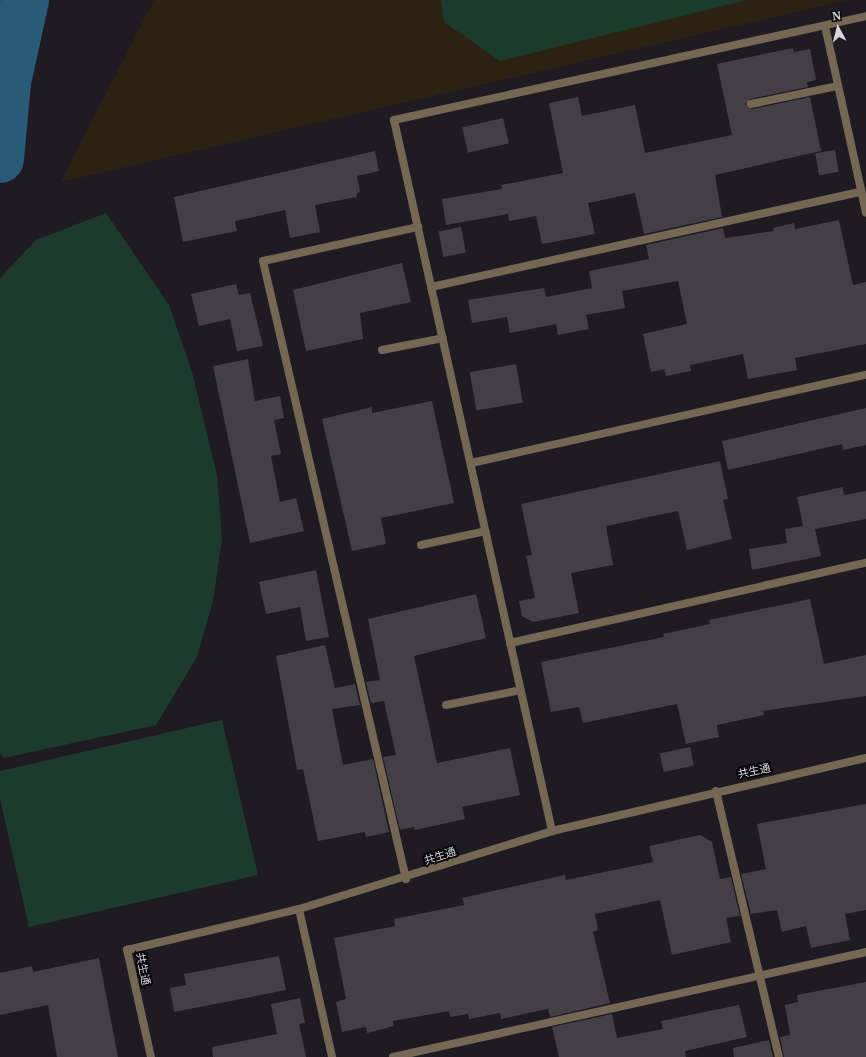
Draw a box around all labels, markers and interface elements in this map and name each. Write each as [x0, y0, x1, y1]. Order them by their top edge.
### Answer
north arrow [818, 8, 858, 48]
text: N [831, 9, 842, 24]
street label: 共生通 [736, 761, 772, 781]
street label: 共生通 [422, 845, 458, 867]
street label: 共生通 [133, 952, 153, 986]

